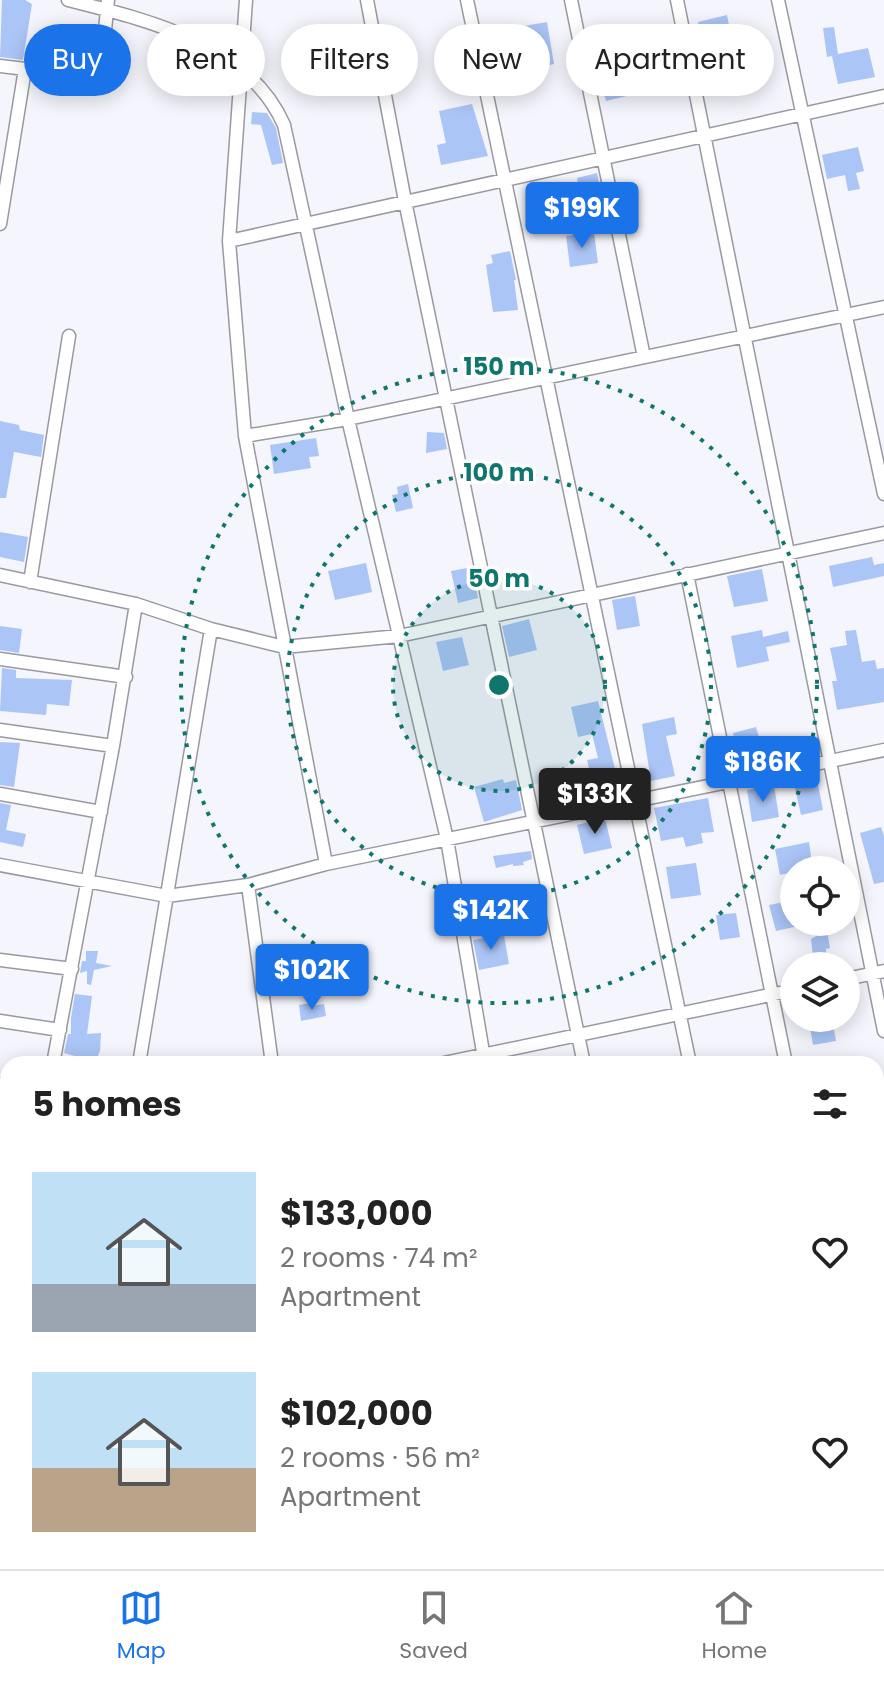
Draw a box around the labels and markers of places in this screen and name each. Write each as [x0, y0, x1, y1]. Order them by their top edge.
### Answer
pin: $199K [526, 182, 638, 250]
centre of rings [485, 671, 513, 699]
pin: $186K [707, 736, 819, 804]
pin: $133K [539, 768, 651, 836]
pin: $142K [435, 884, 547, 952]
pin: $102K [256, 944, 368, 1012]

